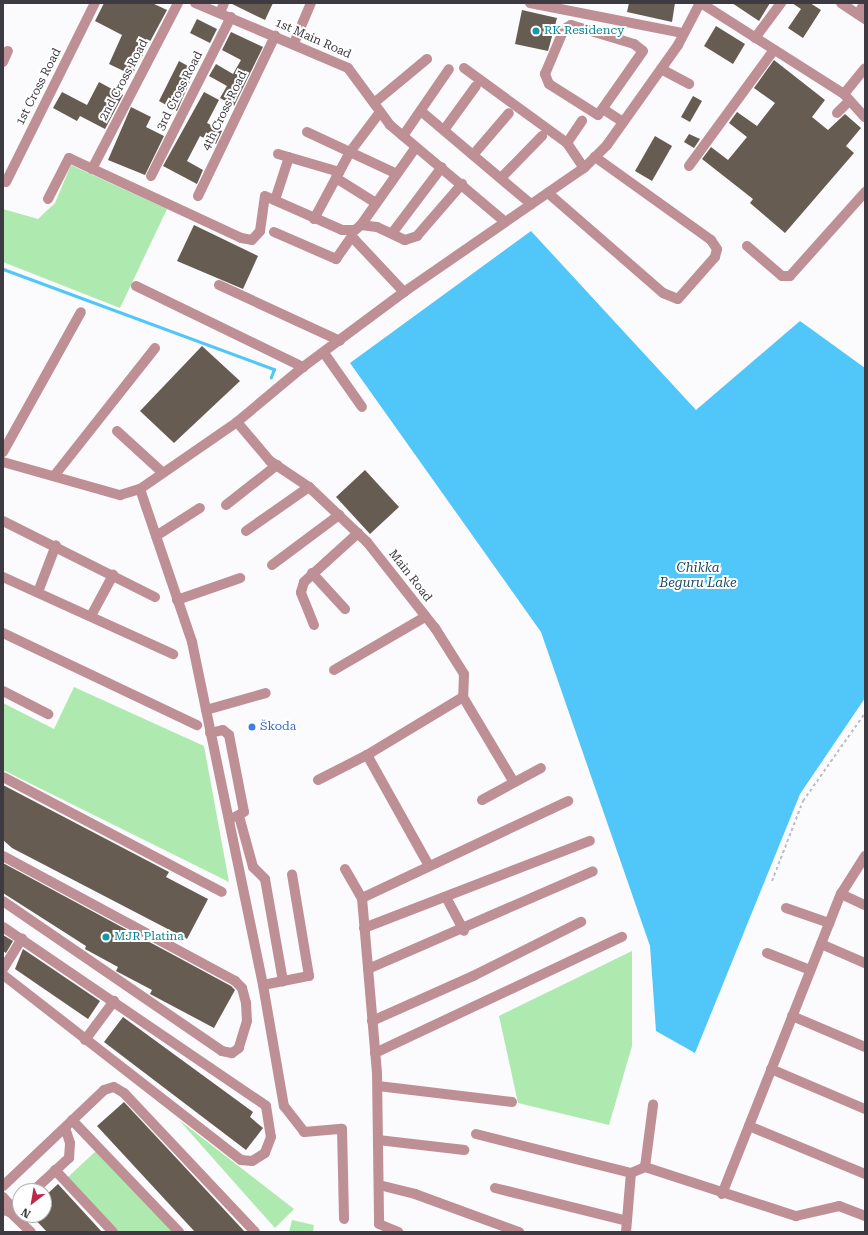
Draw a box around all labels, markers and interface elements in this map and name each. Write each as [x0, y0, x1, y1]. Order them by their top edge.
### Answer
street label: 1st Main Road [273, 16, 353, 62]
place label: RK Residency [544, 24, 624, 38]
marker: RK Residency [531, 26, 541, 36]
street label: 2nd Cross Road [97, 37, 151, 123]
street label: 1st Cross Road [13, 46, 65, 128]
street label: 3rd Cross Road [154, 49, 206, 133]
street label: 4th Cross Road [200, 69, 250, 153]
street label: Main Road [385, 547, 435, 605]
water label: Chikka Beguru Lake [659, 561, 737, 592]
place label: Škoda [260, 720, 296, 734]
marker: Škoda [247, 722, 257, 732]
place label: MJR Platina [114, 930, 184, 944]
marker: MJR Platina [101, 932, 111, 942]
north arrow [12, 1183, 52, 1223]
text: N [19, 1205, 33, 1221]

